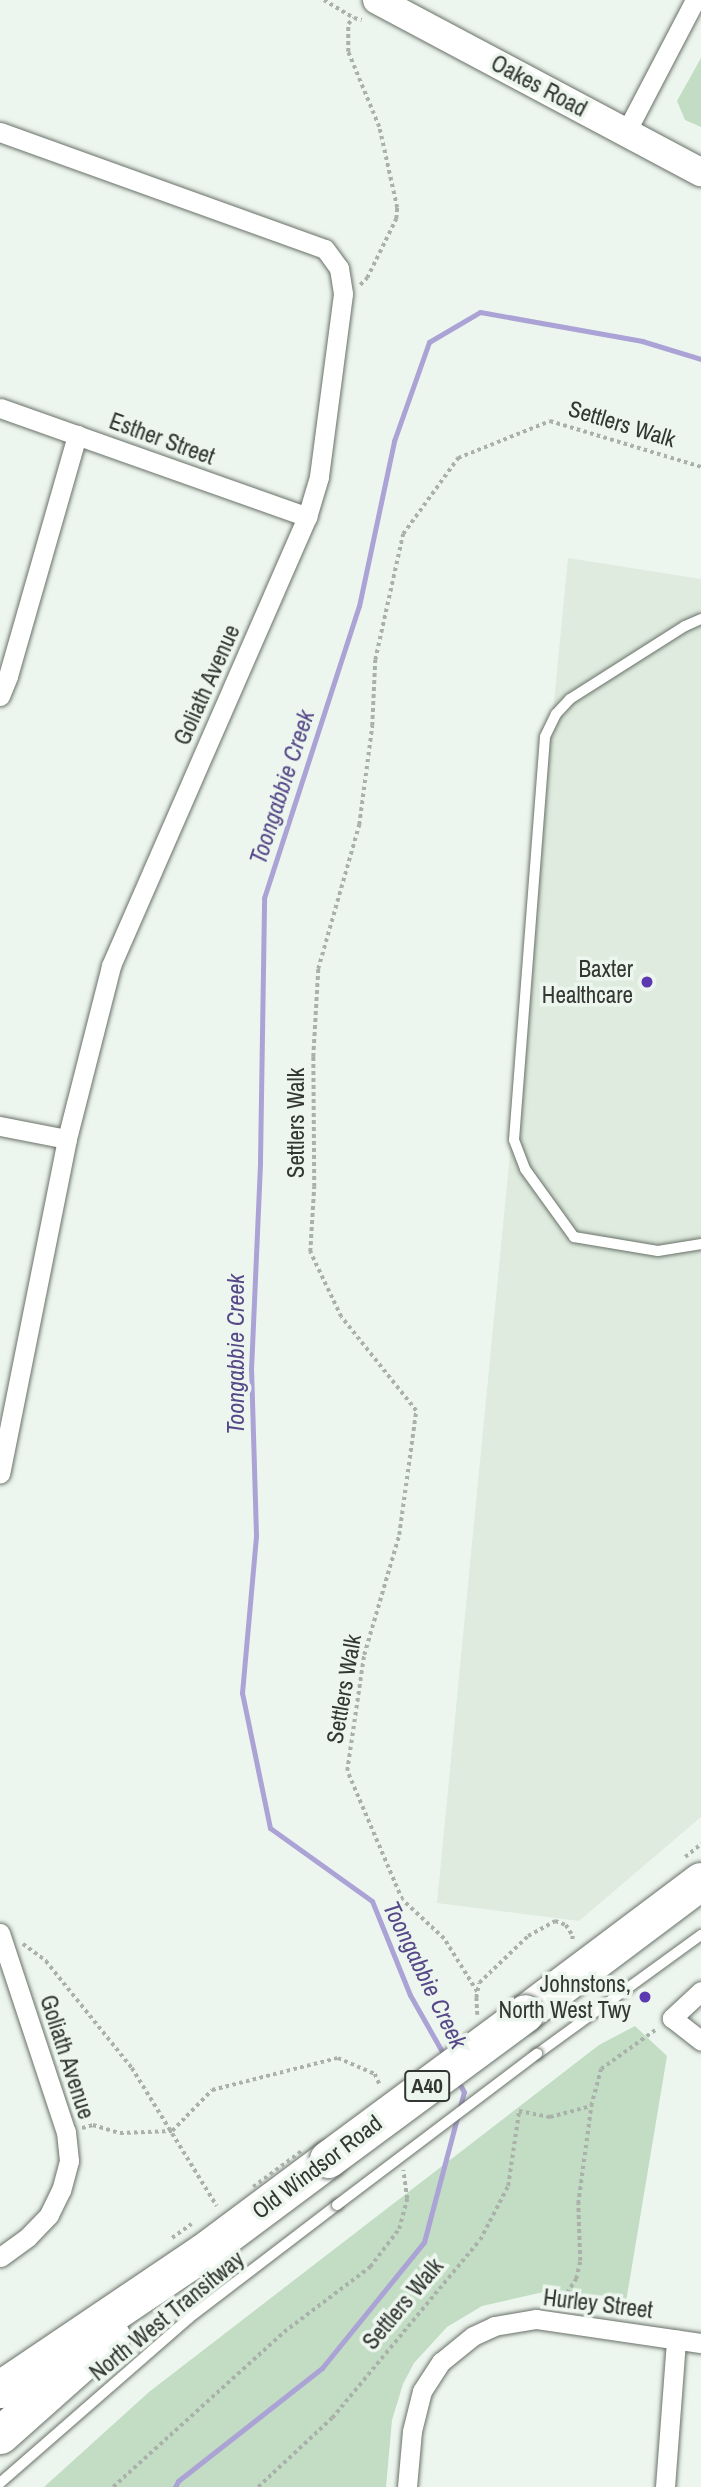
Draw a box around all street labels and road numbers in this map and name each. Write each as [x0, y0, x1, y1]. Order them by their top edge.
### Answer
street label: Oakes Road [486, 49, 592, 123]
street label: Settlers Walk [565, 395, 679, 453]
street label: Esther Street [106, 407, 218, 471]
street label: Goliath Avenue [168, 620, 246, 750]
street label: Settlers Walk [282, 1068, 310, 1178]
street label: Settlers Walk [321, 1632, 367, 1746]
street label: Goliath Avenue [34, 1991, 100, 2123]
road number: A40 [402, 2068, 452, 2104]
street label: Old Windsor Road [247, 2109, 387, 2225]
street label: North West Transitway [84, 2245, 250, 2387]
street label: Settlers Walk [357, 2253, 449, 2355]
street label: Hurley Street [542, 2284, 654, 2324]

